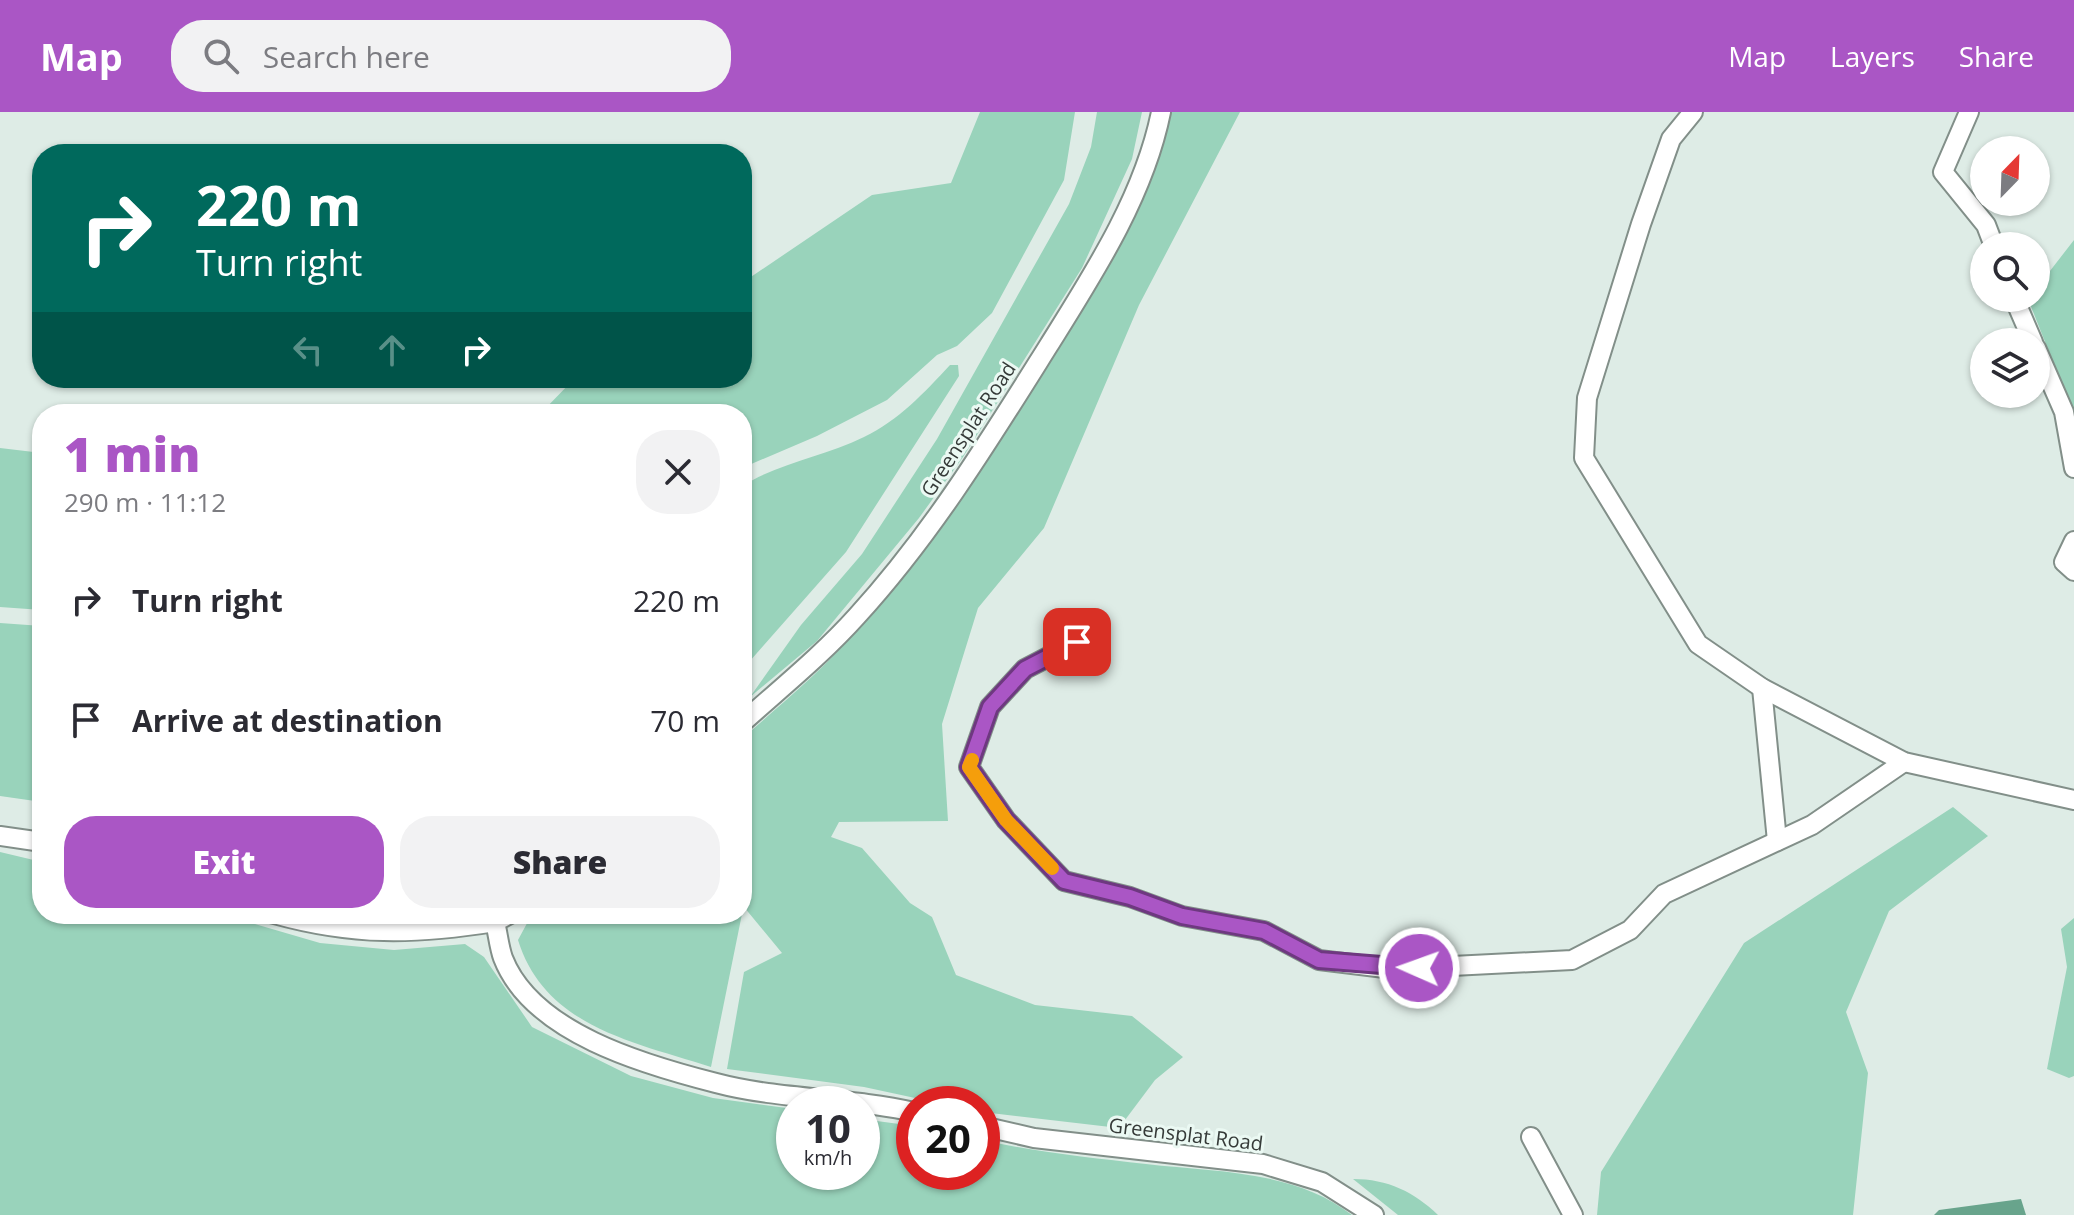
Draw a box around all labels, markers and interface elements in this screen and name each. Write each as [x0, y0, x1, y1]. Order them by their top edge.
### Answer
search box [171, 20, 731, 92]
text: Map [40, 30, 123, 82]
icon: search [199, 34, 243, 78]
text: Search here [263, 36, 430, 77]
text: Map [1728, 37, 1786, 75]
text: Layers [1830, 37, 1915, 75]
text: Share [1959, 37, 2034, 75]
north arrow [1970, 136, 2050, 216]
map controls [1970, 136, 2050, 408]
text: 220 m [196, 166, 362, 242]
icon: right [64, 176, 168, 280]
button: search [1970, 232, 2050, 312]
text: Turn right [196, 238, 362, 287]
icon: left [286, 328, 330, 372]
icon: ahead [370, 328, 414, 372]
icon: right [454, 328, 498, 372]
button: layers [1970, 328, 2050, 408]
street label: Greensplat Road [914, 356, 1022, 502]
text: 1 min [64, 421, 200, 486]
button: close [636, 430, 720, 514]
text: 290 m · 11:12 [64, 484, 226, 520]
icon: right [64, 578, 108, 622]
text: Turn right [132, 580, 283, 621]
text: 220 m [633, 580, 720, 621]
pin [1043, 608, 1111, 676]
icon: arrive [1055, 620, 1099, 664]
icon: arrive [64, 698, 108, 742]
text: Arrive at destination [132, 700, 443, 741]
text: 70 m [650, 700, 720, 741]
button: Exit [64, 816, 384, 908]
button: Share [400, 816, 720, 908]
position arrow [1377, 926, 1461, 1010]
speed limit sign: 20 [896, 1086, 1000, 1190]
text: 10 [805, 1100, 851, 1155]
street label: Greensplat Road [1107, 1111, 1265, 1157]
text: km/h [804, 1144, 852, 1171]

